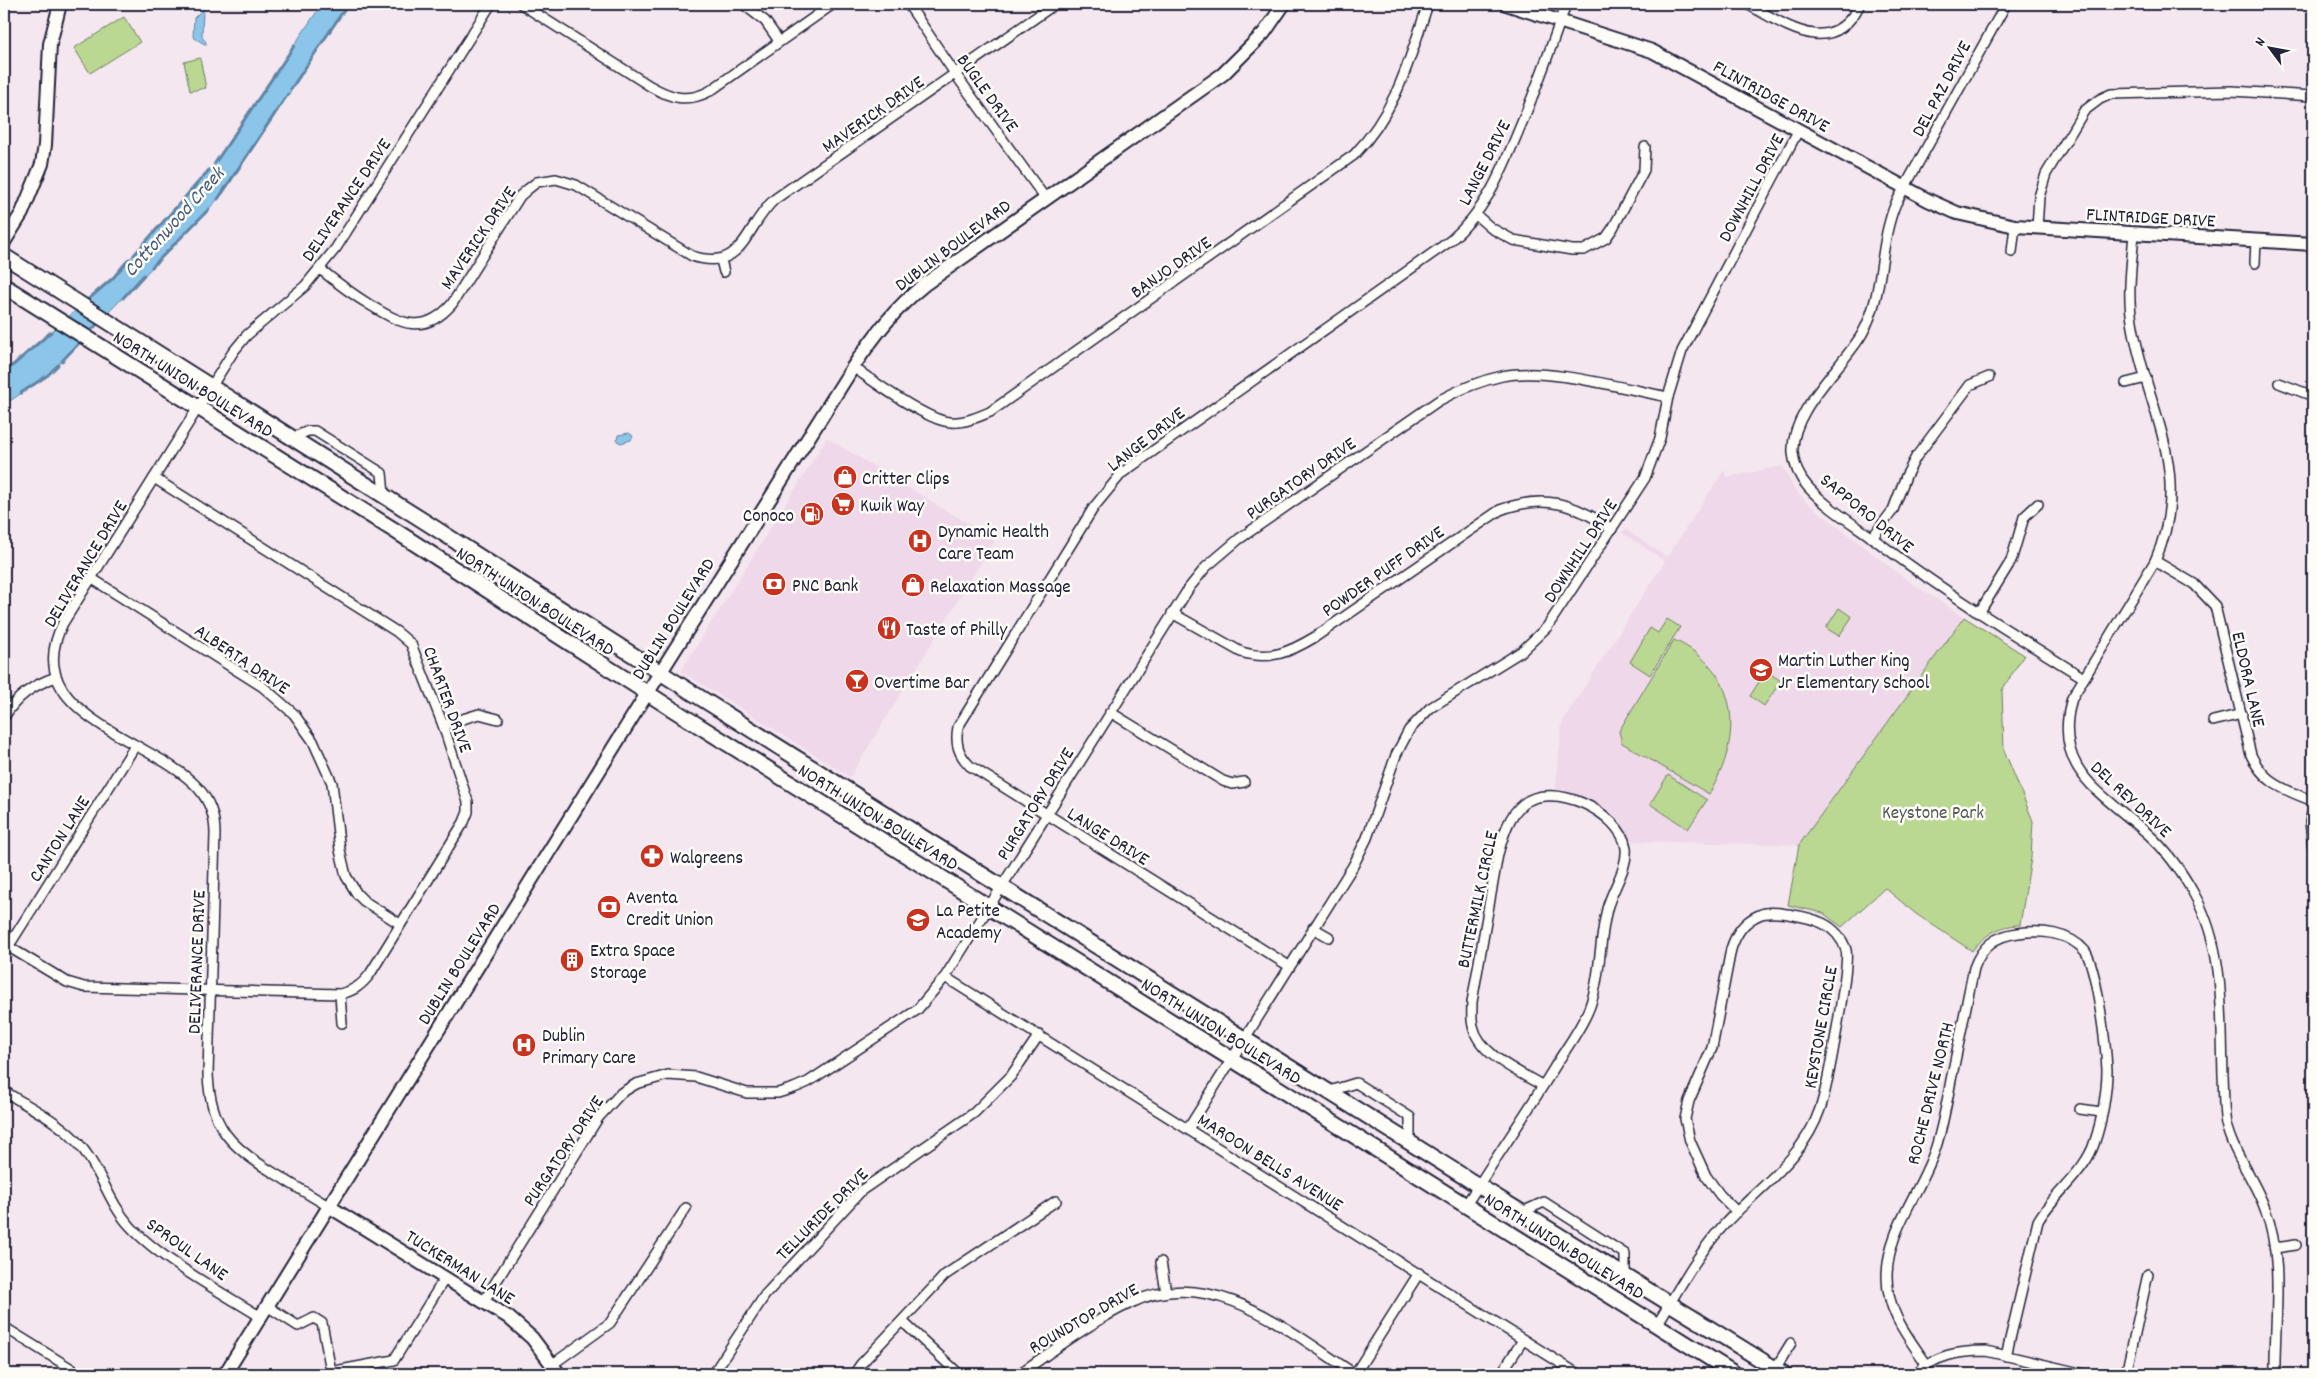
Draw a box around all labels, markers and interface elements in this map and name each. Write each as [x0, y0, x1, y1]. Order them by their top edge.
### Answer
north arrow [2244, 22, 2294, 72]
text: N [2250, 34, 2271, 50]
street label: DEL PAZ DRIVE [1907, 37, 1980, 142]
street label: BUGLE DRIVE [948, 49, 1024, 139]
street label: FLINTRIDGE DRIVE [1707, 55, 1834, 141]
street label: MAVERICK DRIVE [817, 70, 931, 161]
street label: LANGE DRIVE [1453, 116, 1519, 211]
street label: DOWNHILL DRIVE [1713, 129, 1793, 248]
street label: DELIVERANCE DRIVE [296, 133, 400, 268]
water label: Cottonwood Creek [118, 160, 233, 284]
street label: MAVERICK DRIVE [435, 182, 525, 296]
street label: DUBLIN BOULEVARD [890, 194, 1018, 300]
street label: FLINTRIDGE DRIVE [2086, 203, 2216, 236]
street label: BANJO DRIVE [1126, 231, 1218, 307]
street label: NORTH UNION BOULEVARD [107, 326, 278, 446]
street label: LANGE DRIVE [1102, 401, 1192, 480]
street label: PURGATORY DRIVE [1242, 432, 1363, 528]
shop icon: Critter Clips [832, 464, 858, 490]
place label: Critter Clips [862, 467, 950, 494]
street label: SAPPORO DRIVE [1813, 468, 1919, 561]
supermarket icon: Kwik Way [830, 491, 856, 517]
place label: Kwik Way [860, 494, 924, 521]
street label: DOWNHILL DRIVE [1538, 494, 1626, 609]
street label: DELIVERANCE DRIVE [38, 496, 136, 633]
fuel station icon: Conoco [799, 501, 825, 527]
place label: Conoco [743, 504, 794, 531]
place label: Dynamic Health Care Team [938, 520, 1049, 569]
street label: POWDER PUFF DRIVE [1317, 520, 1451, 625]
hospital icon: Dynamic Health Care Team [907, 528, 933, 554]
street label: NORTH UNION BOULEVARD [449, 541, 619, 665]
street label: DUBLIN BOULEVARD [627, 553, 723, 686]
bank icon: PNC Bank [761, 571, 787, 597]
shop icon: Relaxation Massage [900, 572, 926, 598]
place label: PNC Bank [792, 574, 858, 601]
place label: Relaxation Massage [930, 575, 1071, 602]
restaurant icon: Taste of Philly [876, 615, 902, 641]
place label: Taste of Philly [906, 618, 1008, 645]
street label: ALBERTA DRIVE [188, 619, 295, 703]
street label: ELDORA LANE [2222, 629, 2271, 731]
street label: CHARTER DRIVE [414, 643, 478, 757]
place label: Martin Luther King Jr Elementary School [1778, 649, 1930, 698]
school or university icon: Martin Luther King Jr Elementary School [1748, 657, 1774, 683]
bar icon: Overtime Bar [844, 668, 870, 694]
place label: Overtime Bar [874, 671, 969, 698]
street label: PURGATORY DRIVE [991, 743, 1083, 867]
street label: DEL REY DRIVE [2083, 756, 2177, 846]
street label: NORTH UNION BOULEVARD [792, 759, 963, 879]
street label: CANTON LANE [24, 791, 98, 888]
park label: Keystone Park [1882, 801, 1984, 828]
street label: LANGE DRIVE [1061, 802, 1154, 874]
street label: BUTTERMILK CIRCLE [1452, 828, 1507, 971]
pharmacy icon: Walgreens [639, 843, 665, 869]
place label: Walgreens [670, 846, 743, 873]
place label: Aventa Credit Union [626, 886, 713, 935]
street label: DELIVERANCE DRIVE [182, 889, 215, 1035]
bank icon: Aventa Credit Union [596, 894, 622, 920]
street label: DUBLIN BOULEVARD [413, 898, 509, 1031]
place label: La Petite Academy [936, 899, 1001, 948]
school or university icon: La Petite Academy [905, 907, 931, 933]
place label: Extra Space Storage [590, 939, 675, 988]
building icon: Extra Space Storage [559, 947, 585, 973]
street label: KEYSTONE CIRCLE [1798, 964, 1847, 1091]
street label: NORTH UNION BOULEVARD [1135, 973, 1306, 1093]
street label: ROCHE DRIVE NORTH [1902, 1020, 1963, 1168]
place label: Dublin Primary Care [542, 1024, 636, 1073]
hospital icon: Dublin Primary Care [511, 1032, 537, 1058]
street label: PURGATORY DRIVE [518, 1091, 612, 1213]
street label: MAROON BELLS AVENUE [1191, 1108, 1348, 1220]
street label: TELLURIDE DRIVE [771, 1163, 876, 1268]
street label: NORTH UNION BOULEVARD [1478, 1188, 1649, 1308]
street label: SPROUL LANE [139, 1213, 233, 1289]
street label: TUCKERMAN LANE [399, 1225, 519, 1314]
street label: ROUNDTOP DRIVE [1025, 1277, 1145, 1362]

